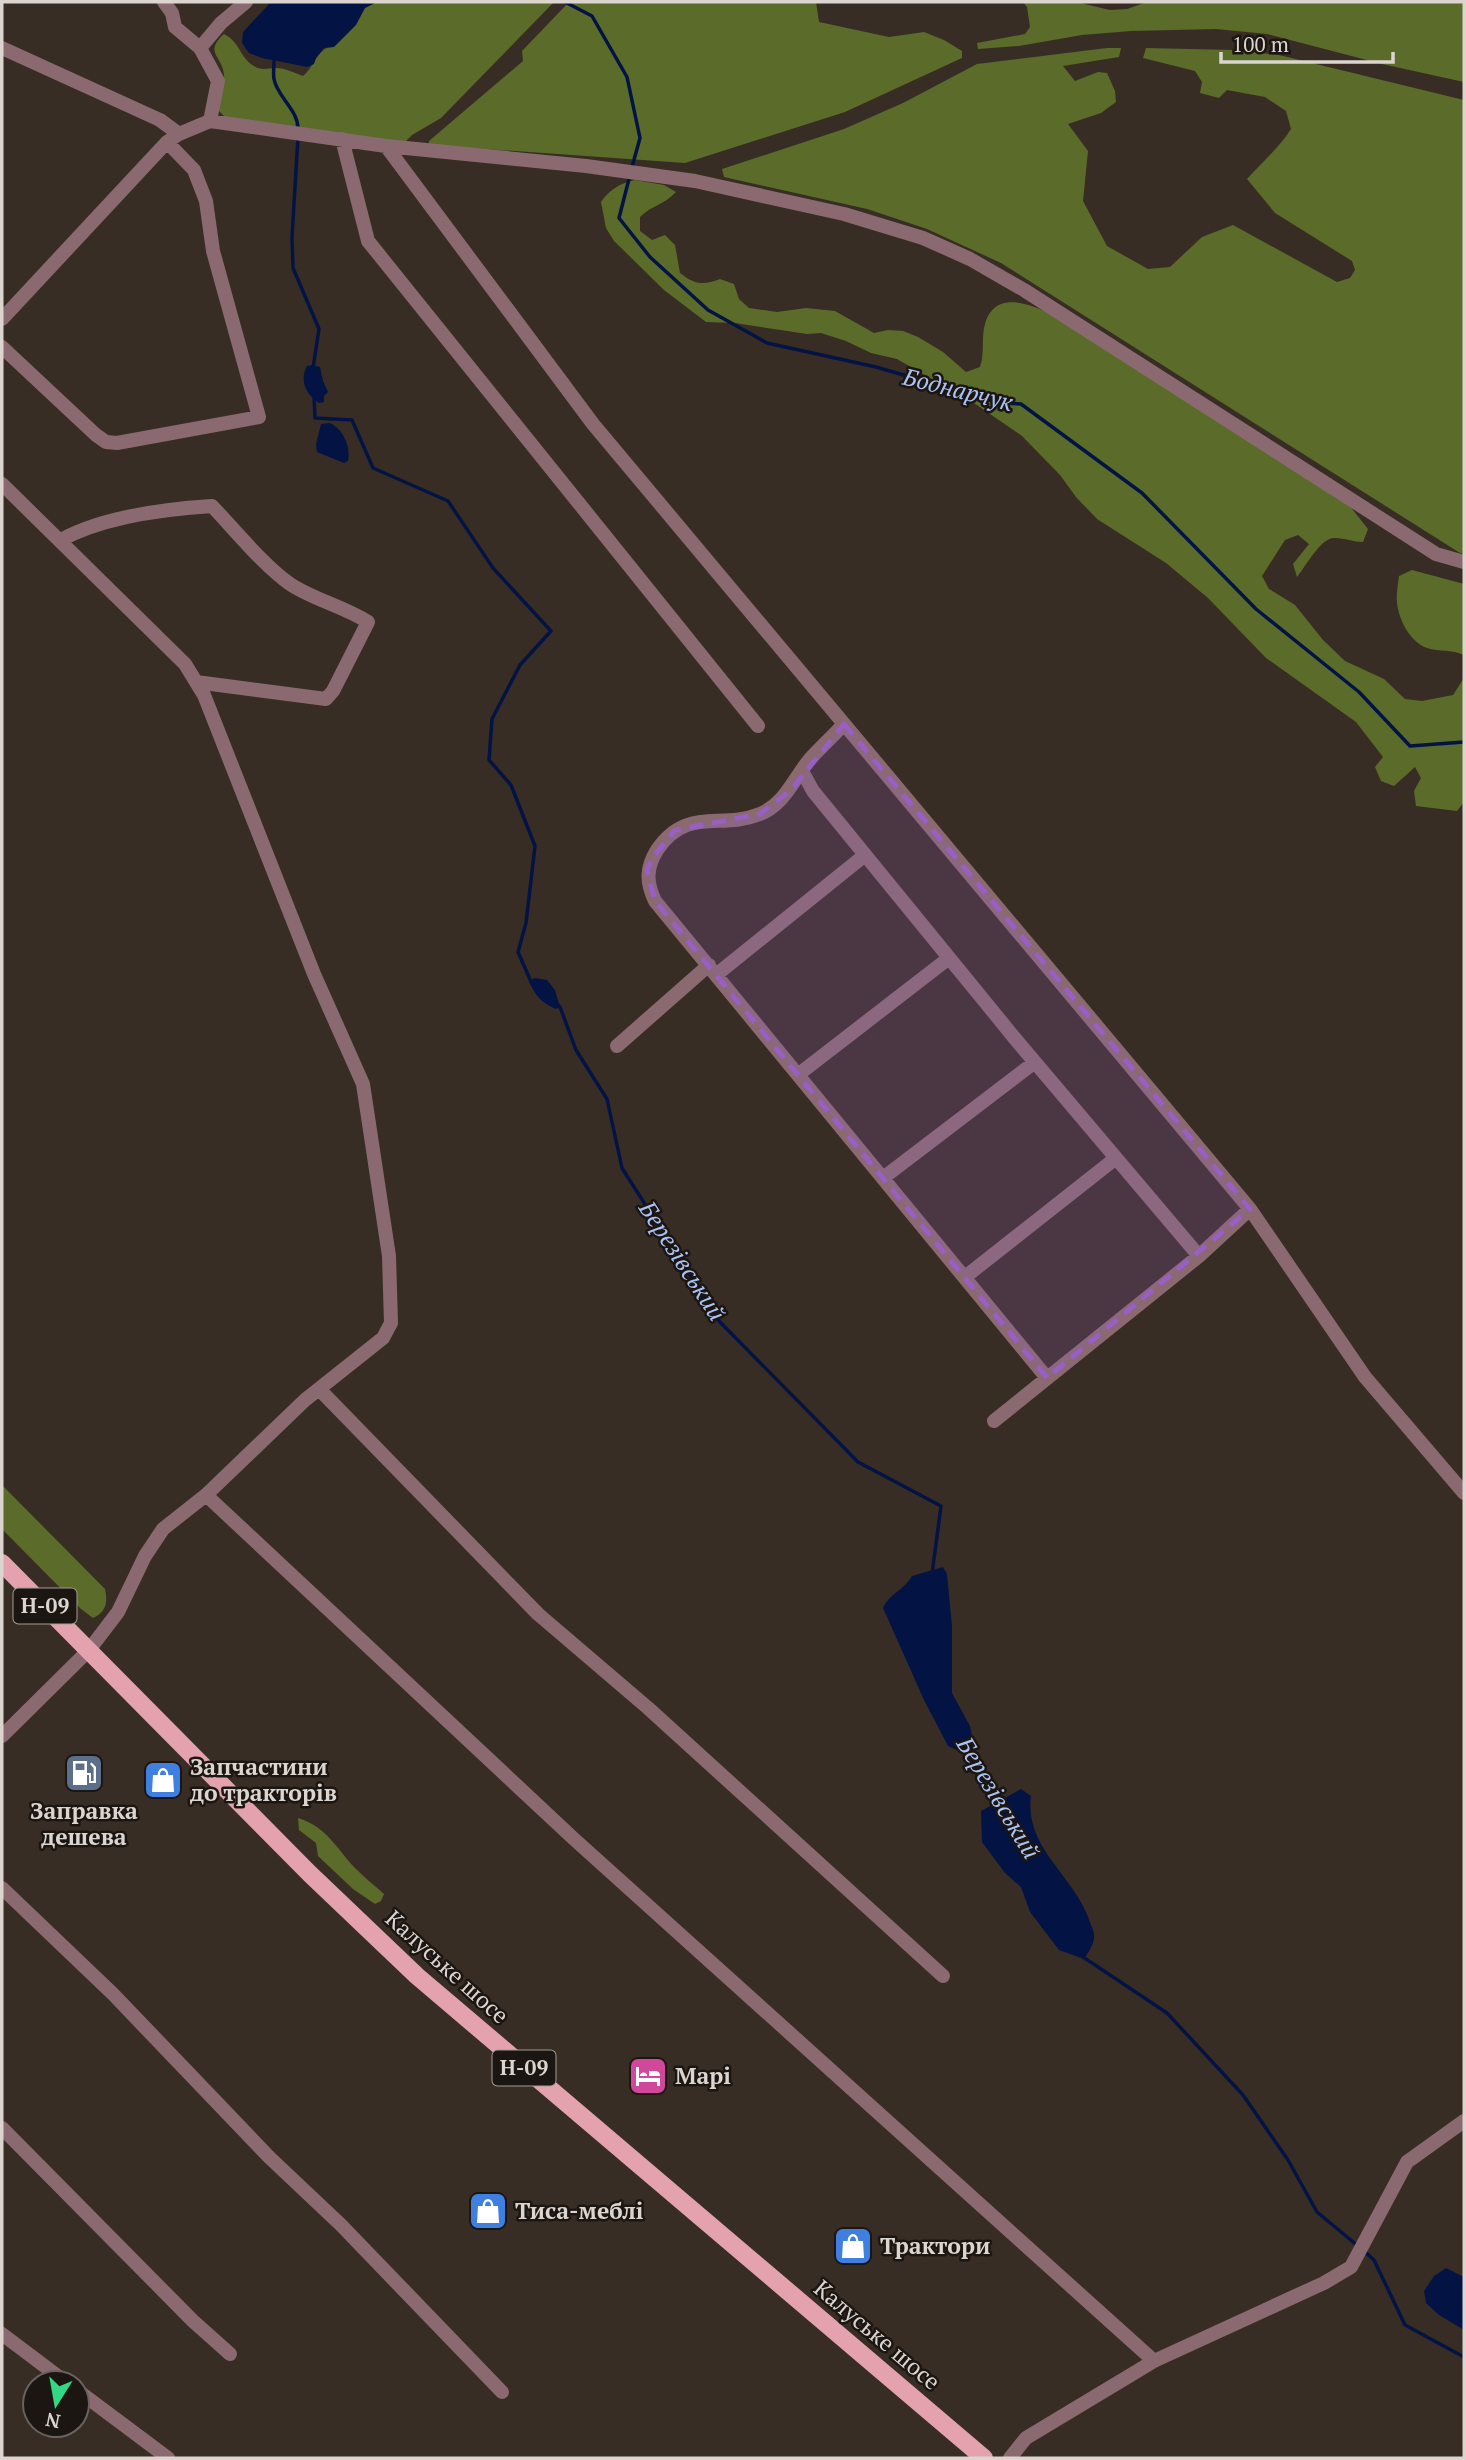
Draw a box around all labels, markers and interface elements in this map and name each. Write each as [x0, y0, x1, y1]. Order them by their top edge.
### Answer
scale bar [1221, 21, 1392, 65]
text: 100 m [1232, 30, 1289, 58]
water label: Боднарчук [899, 360, 1017, 418]
water label: Березівський [632, 1193, 734, 1327]
road number: Н-09 [14, 1588, 76, 1624]
water label: Березівський [949, 1730, 1048, 1864]
place label: Запчастини до тракторів [190, 1751, 337, 1808]
fuel station icon: Заправка дешева [63, 1752, 105, 1794]
shop icon: Запчастини до тракторів [142, 1759, 184, 1801]
place label: Заправка дешева [30, 1795, 138, 1852]
street label: Калуське шосе [379, 1903, 516, 2030]
road number: Н-09 [492, 2050, 556, 2086]
hotel icon: Марі [627, 2055, 669, 2097]
place label: Марі [675, 2060, 731, 2091]
shop icon: Тиса-меблі [467, 2190, 509, 2232]
place label: Тиса-меблі [515, 2195, 644, 2226]
shop icon: Трактори [832, 2225, 874, 2267]
place label: Трактори [880, 2230, 990, 2261]
street label: Калуське шосе [808, 2273, 947, 2397]
north arrow [21, 2369, 91, 2439]
text: N [43, 2407, 62, 2435]

